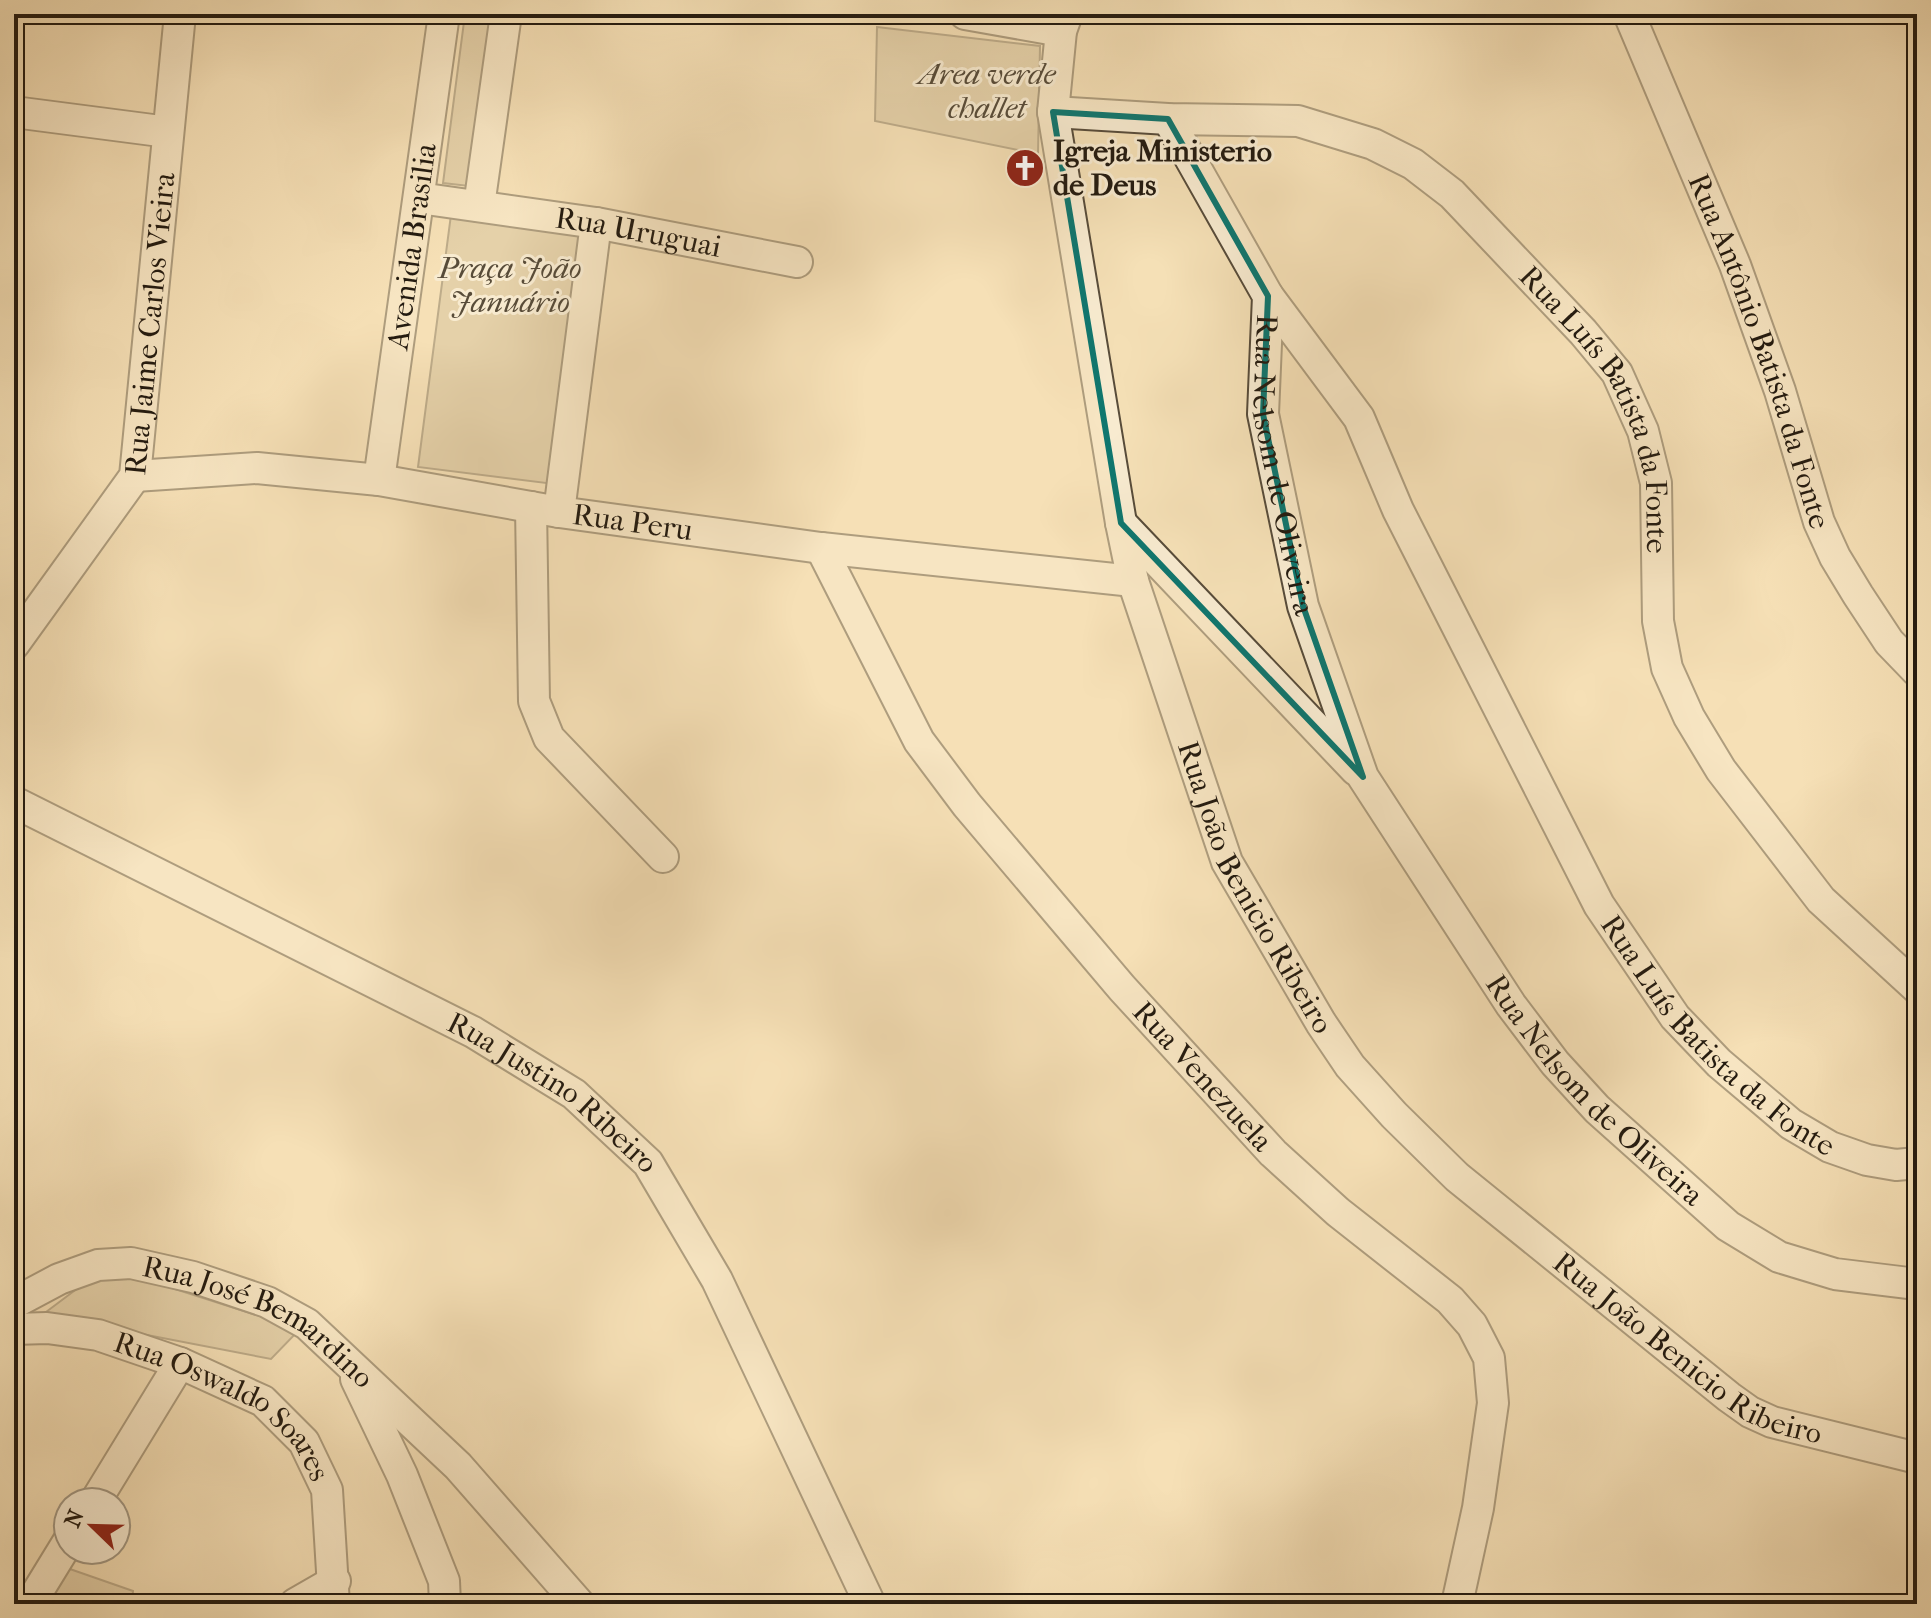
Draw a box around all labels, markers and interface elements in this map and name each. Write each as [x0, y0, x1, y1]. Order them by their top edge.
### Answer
park label: Area verde challet [914, 57, 1056, 126]
place label: Igreja Ministerio de Deus [1053, 134, 1272, 203]
street label: Avenida Brasilia [380, 140, 444, 353]
church icon: Igreja Ministerio de Deus [1004, 147, 1046, 189]
street label: Rua Antônio Batista da Fonte [1680, 168, 1837, 533]
street label: Rua Jaime Carlos Vieira [118, 170, 183, 477]
street label: Rua Uruguai [553, 200, 724, 265]
park label: Praça João Januário [436, 251, 582, 320]
street label: Rua Luís Batista da Fonte [1512, 259, 1674, 554]
street label: Rua Nelsom de Oliveira [1244, 314, 1322, 621]
street label: Rua Peru [570, 497, 695, 548]
street label: Rua João Benicio Ribeiro [1170, 737, 1340, 1040]
street label: Rua Luís Batista da Fonte [1593, 909, 1841, 1164]
street label: Rua Nelsom de Oliveira [1478, 968, 1711, 1214]
street label: Rua Venezuela [1125, 995, 1280, 1160]
street label: Rua Justino Ribeiro [442, 1005, 667, 1179]
street label: Rua João Benicio Ribeiro [1546, 1245, 1826, 1452]
street label: Rua José Bemardino [139, 1249, 381, 1396]
street label: Rua Oswaldo Soares [109, 1325, 337, 1487]
north arrow [52, 1486, 132, 1566]
text: N [59, 1506, 90, 1531]

